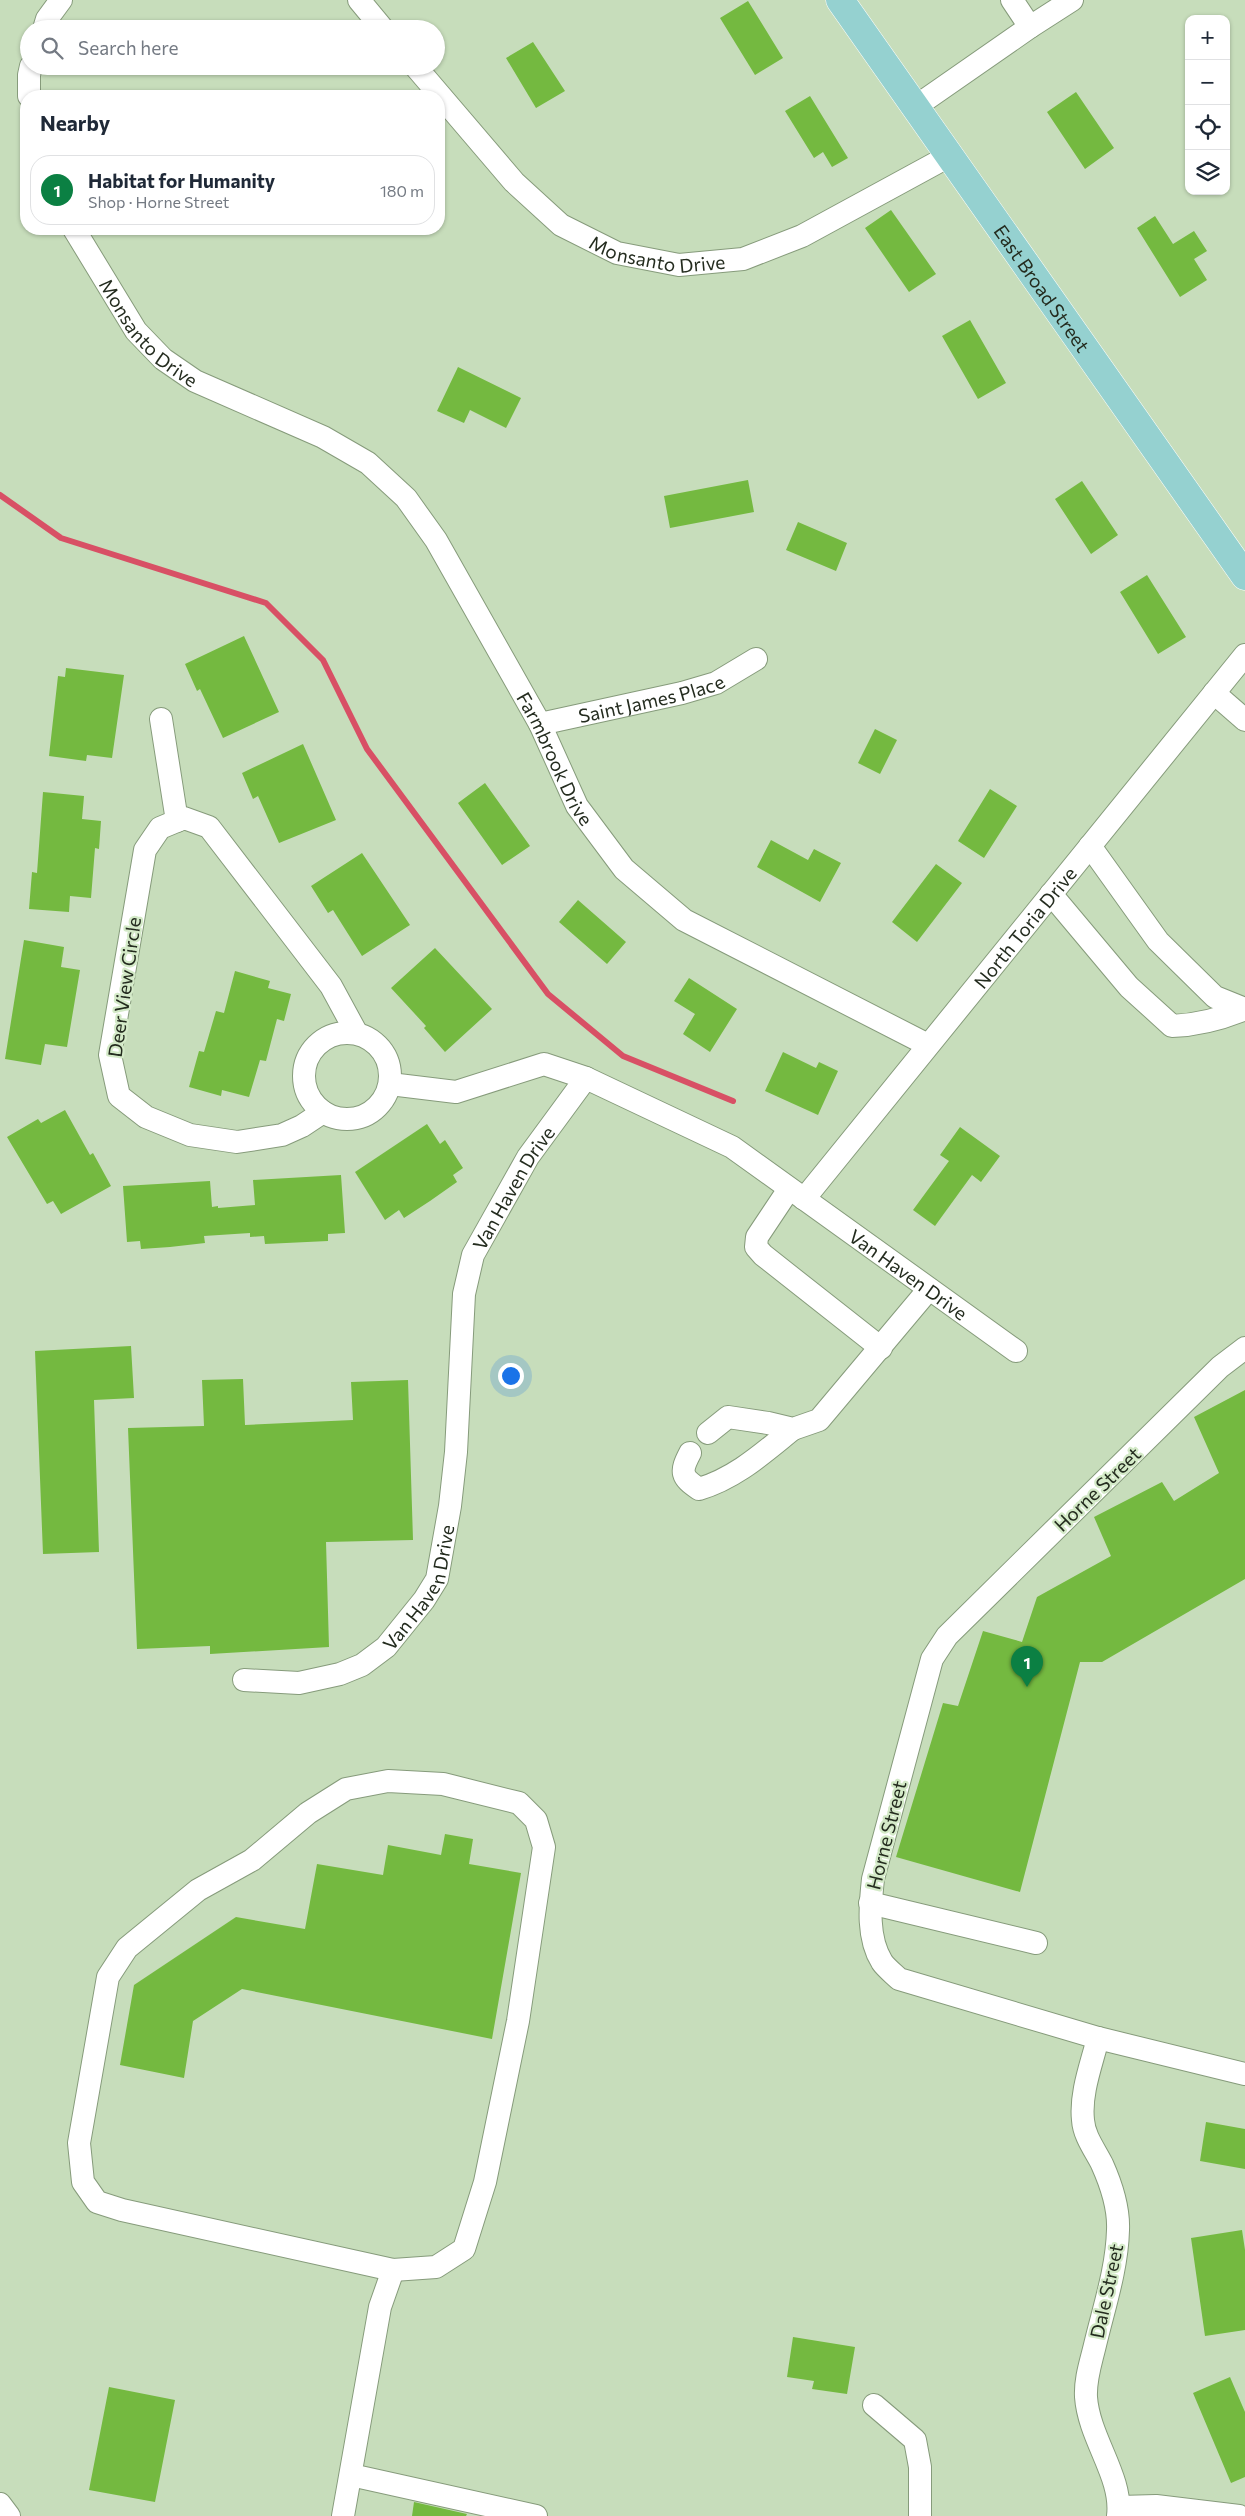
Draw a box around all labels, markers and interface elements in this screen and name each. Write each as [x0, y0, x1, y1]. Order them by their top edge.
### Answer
map controls [1185, 15, 1230, 195]
button: + [1185, 15, 1230, 60]
search box [20, 20, 445, 75]
icon: search [38, 34, 66, 62]
text: Search here [78, 36, 178, 59]
button: − [1185, 60, 1230, 105]
button: locate [1185, 105, 1230, 150]
text: Nearby [40, 110, 110, 135]
button: layers [1185, 150, 1230, 195]
text: Habitat for Humanity [88, 169, 275, 192]
text: 1 [53, 181, 61, 200]
text: 180 m [380, 181, 424, 200]
text: Shop · Horne Street [88, 192, 229, 211]
street label: East Broad Street [990, 220, 1095, 356]
street label: Monsanto Drive [586, 230, 726, 276]
street label: Monsanto Drive [95, 274, 202, 391]
street label: Saint James Place [576, 669, 728, 727]
street label: Farmbrook Drive [513, 688, 598, 829]
street label: North Toria Drive [968, 862, 1080, 992]
street label: Deer View Circle [103, 915, 145, 1059]
street label: Van Haven Drive [467, 1121, 559, 1254]
street label: Van Haven Drive [845, 1224, 972, 1324]
your location [498, 1363, 524, 1389]
street label: Horne Street [1049, 1442, 1145, 1536]
street label: Van Haven Drive [377, 1523, 458, 1654]
pin: 1 [1011, 1646, 1043, 1687]
street label: Horne Street [861, 1778, 911, 1892]
street label: Dale Street [1085, 2241, 1127, 2340]

